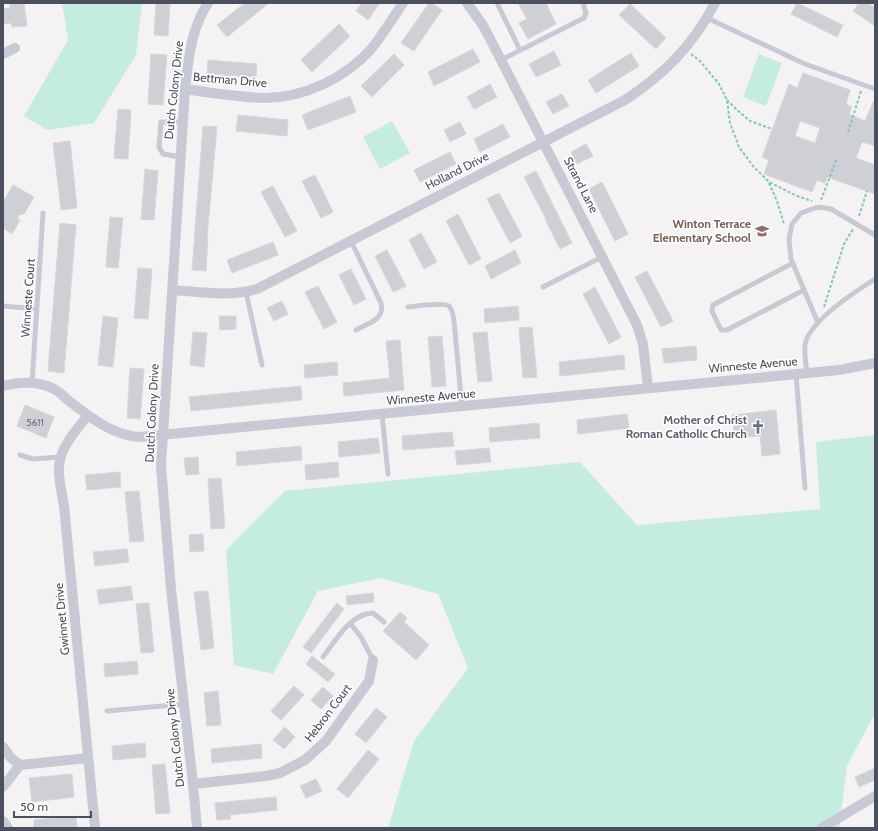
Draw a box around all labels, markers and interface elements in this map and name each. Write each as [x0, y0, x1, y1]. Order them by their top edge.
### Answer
street label: Dutch Colony Drive [161, 40, 186, 140]
street label: Bettman Drive [193, 69, 268, 90]
street label: Holland Drive [422, 148, 491, 193]
street label: Strand Lane [561, 154, 602, 215]
place label: Winton Terrace Elementary School [653, 216, 751, 245]
school or university icon: Winton Terrace Elementary School [754, 223, 770, 239]
street label: Winneste Court [17, 258, 38, 338]
street label: Winneste Avenue [708, 353, 798, 376]
street label: Dutch Colony Drive [141, 363, 162, 463]
street label: Winneste Avenue [386, 385, 476, 408]
place label: Mother of Christ Roman Catholic Church [626, 412, 747, 441]
house number: 5611 [26, 416, 44, 429]
church icon: Mother of Christ Roman Catholic Church [750, 419, 766, 435]
street label: Gwinnet Drive [51, 582, 72, 656]
street label: Hebron Court [301, 681, 354, 745]
street label: Dutch Colony Drive [162, 688, 187, 788]
scale bar [14, 793, 91, 819]
text: 50 m [20, 799, 48, 814]

